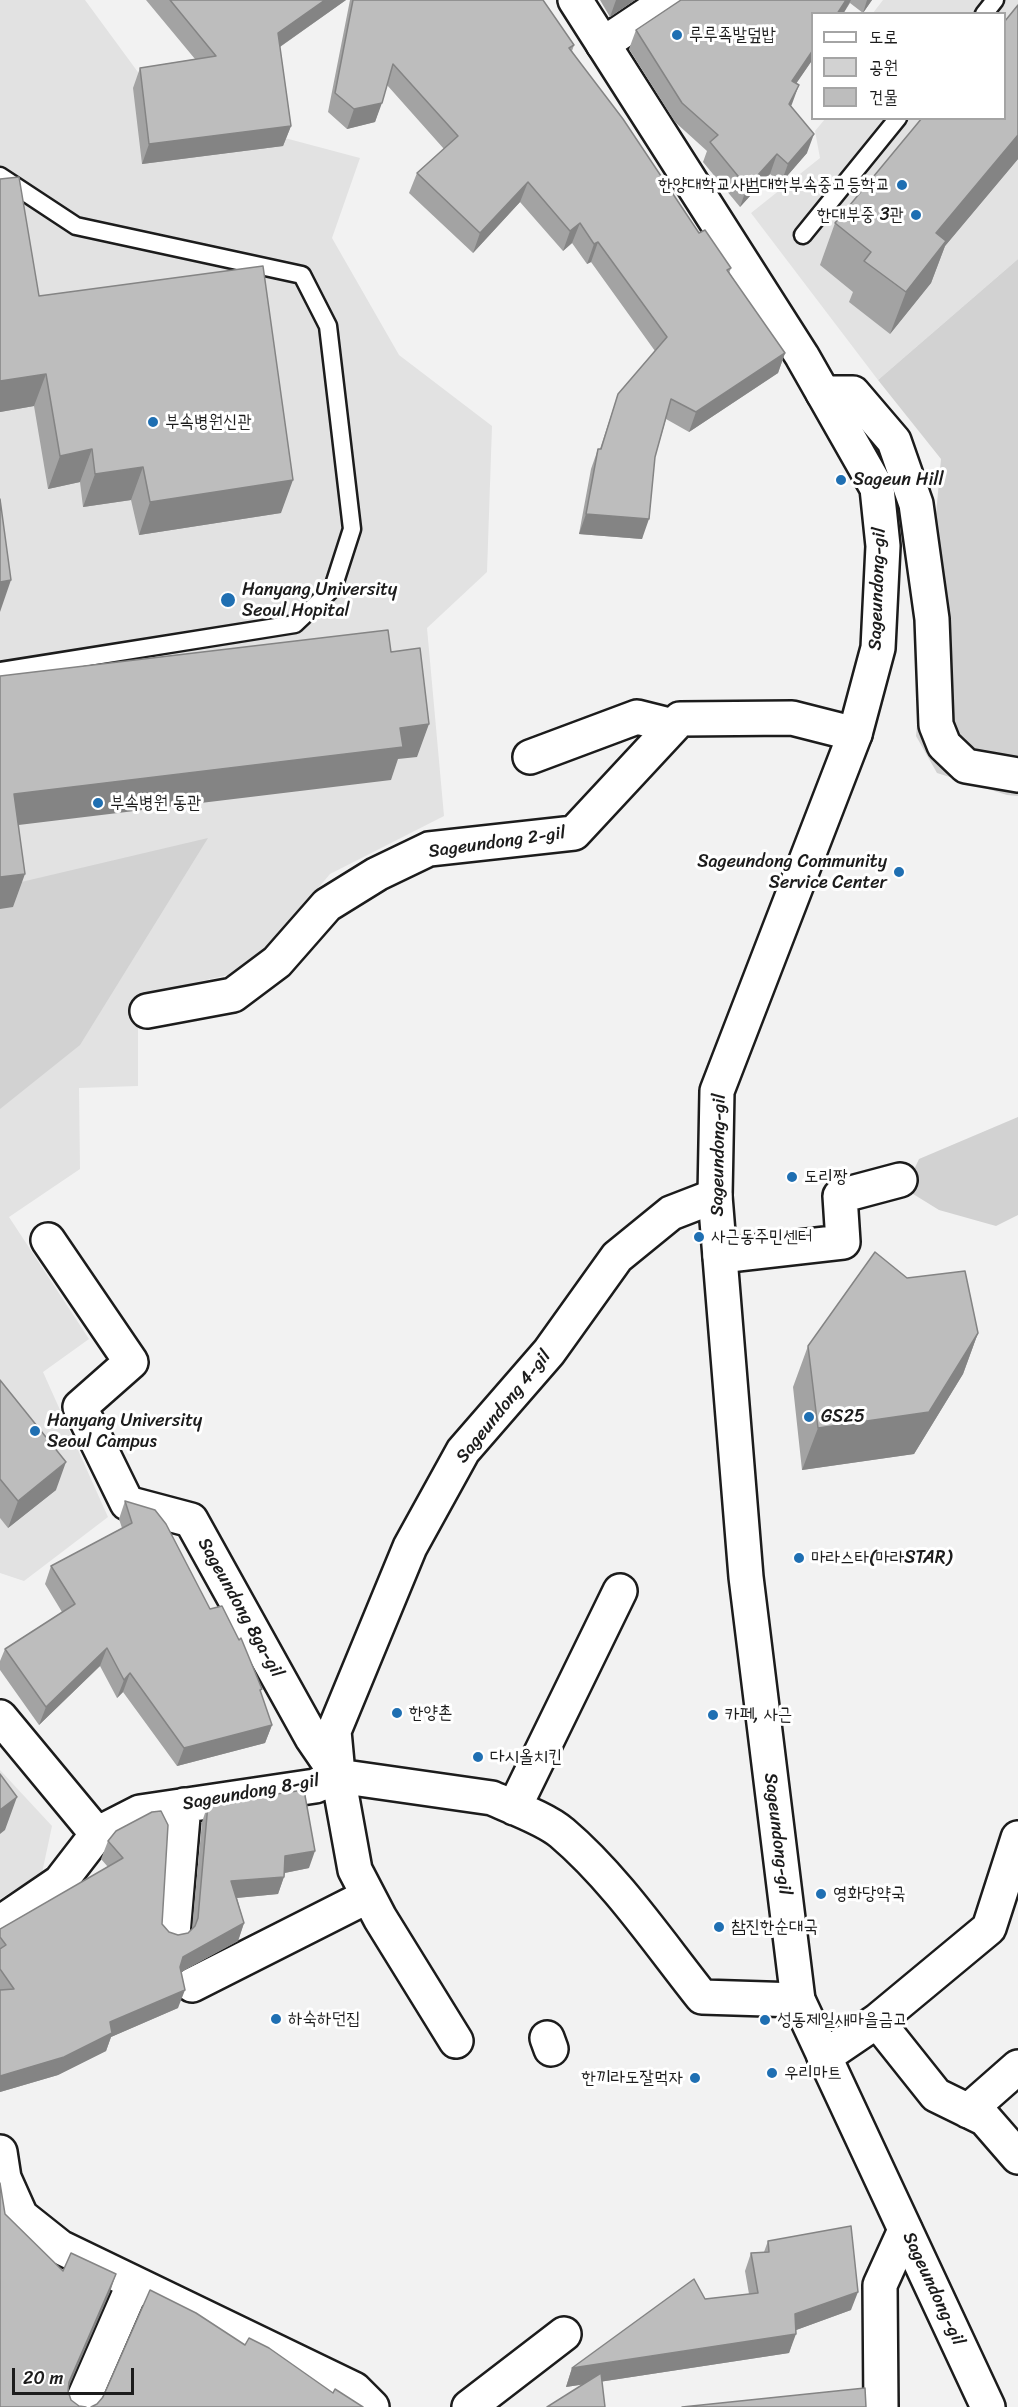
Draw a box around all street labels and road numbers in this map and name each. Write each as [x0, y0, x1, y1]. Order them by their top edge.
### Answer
street label: Sageundong-gil [865, 527, 891, 651]
street label: Sageundong 2-gil [427, 823, 567, 863]
street label: Sageundong-gil [707, 1093, 731, 1217]
street label: Sageundong 4-gil [452, 1346, 556, 1468]
street label: Sageundong 8ga-gil [193, 1534, 287, 1682]
street label: Sageundong 8-gil [181, 1770, 321, 1816]
street label: Sageundong-gil [759, 1772, 795, 1896]
street label: Sageundong-gil [897, 2229, 969, 2349]

